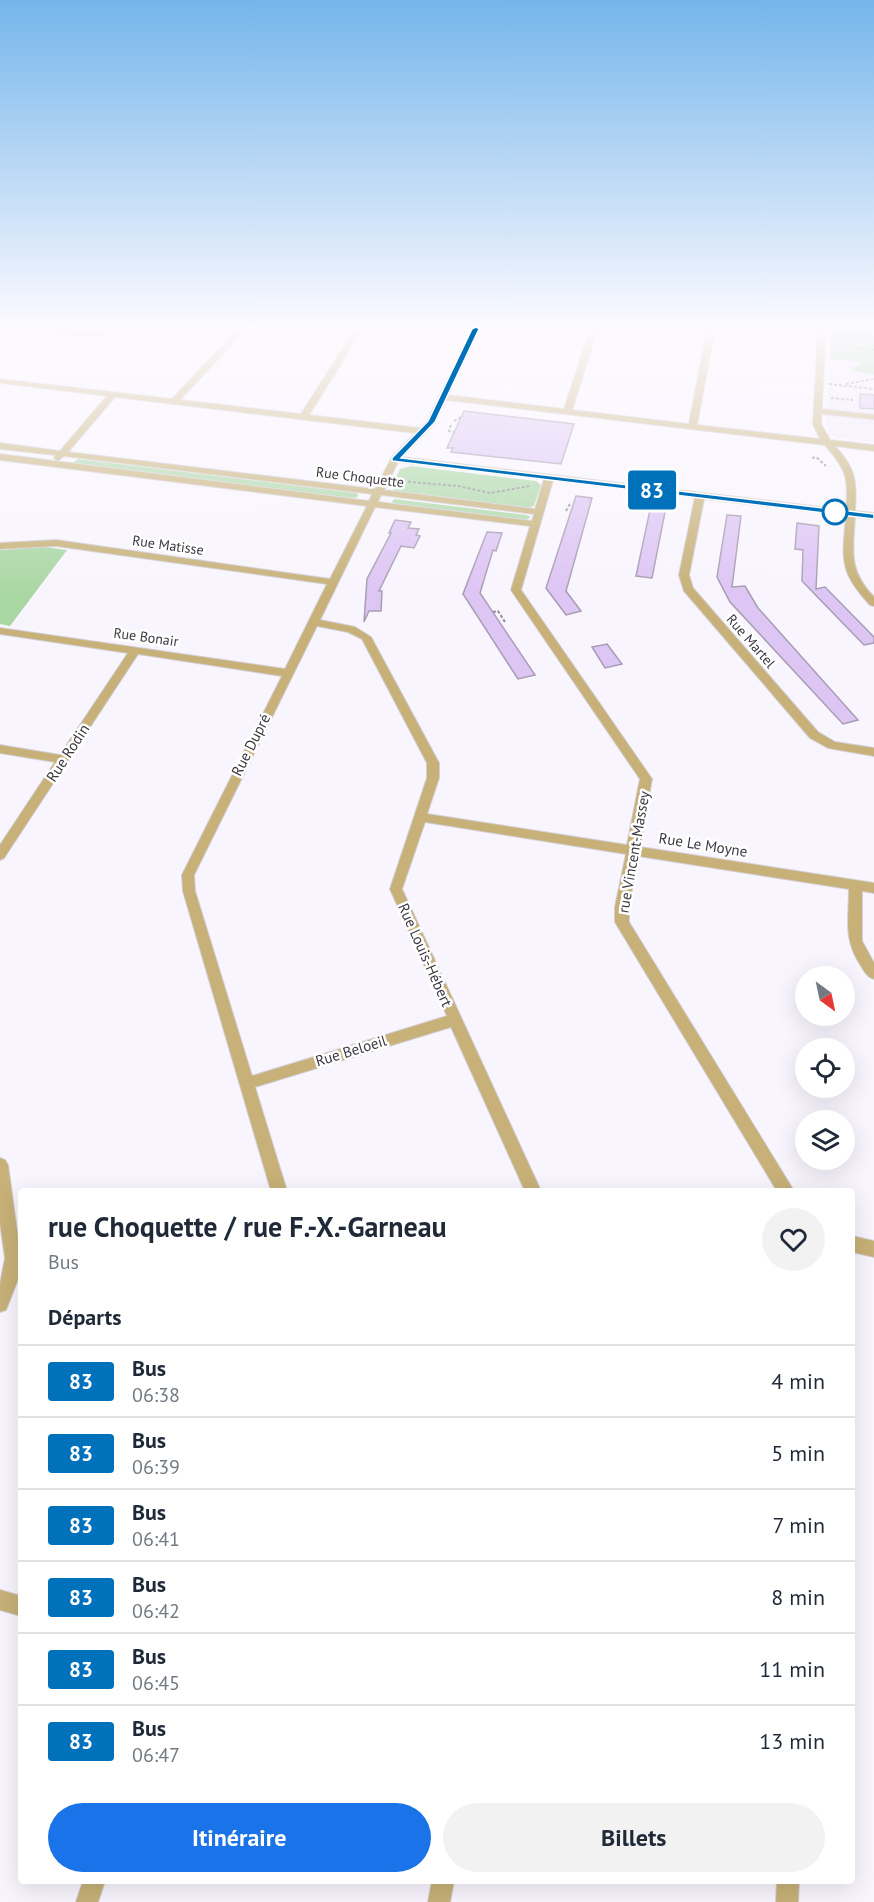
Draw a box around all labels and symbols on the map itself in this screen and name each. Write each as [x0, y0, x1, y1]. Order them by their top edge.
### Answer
street label: Rue Choquette [315, 463, 405, 491]
line badge: 83 [625, 470, 679, 510]
unlabelled marker [822, 499, 848, 525]
street label: Rue Matisse [131, 531, 205, 559]
street label: Rue Martel [723, 610, 779, 672]
street label: Rue Bonair [112, 624, 180, 650]
street label: Rue Dupré [227, 711, 274, 779]
street label: Rue Rodin [42, 720, 93, 785]
street label: rue Vincent-Massey [613, 789, 654, 914]
street label: Rue Le Moyne [657, 828, 749, 861]
street label: Rue Louis-Hébert [394, 900, 457, 1009]
north arrow [795, 966, 855, 1026]
street label: Rue Beloeil [313, 1031, 389, 1070]

